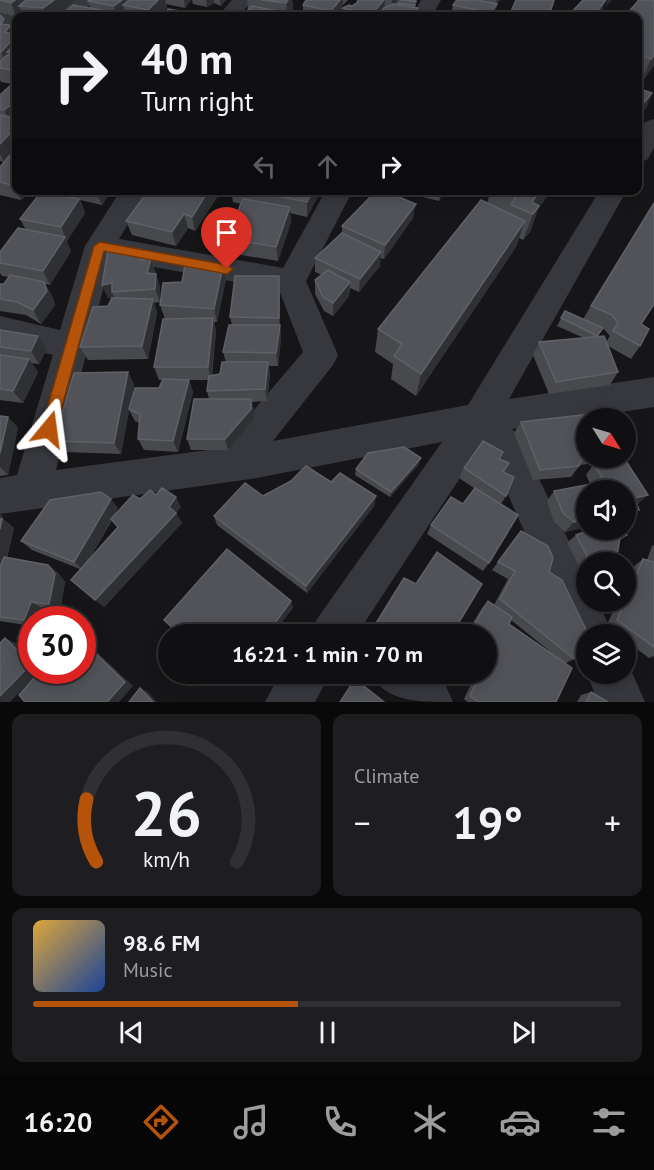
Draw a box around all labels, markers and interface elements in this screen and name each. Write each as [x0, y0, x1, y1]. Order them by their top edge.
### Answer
text: 40 m [141, 31, 233, 86]
icon: right [42, 36, 120, 114]
text: Turn right [141, 84, 254, 118]
icon: left [248, 150, 281, 183]
icon: ahead [311, 150, 344, 183]
icon: right [374, 150, 407, 183]
pin [201, 207, 252, 269]
icon: arrive [210, 216, 243, 249]
position arrow [17, 397, 81, 461]
north arrow [576, 408, 636, 468]
map controls [576, 408, 636, 684]
button: sound [576, 480, 636, 540]
button: search [576, 552, 636, 612]
speed limit sign: 30 [18, 606, 96, 684]
button: layers [576, 624, 636, 684]
text: 16:21 · 1 min · 70 m [232, 640, 423, 668]
text: Climate [354, 763, 420, 789]
text: 26 [131, 772, 202, 853]
text: 19° [452, 793, 523, 851]
text: − [354, 801, 371, 844]
text: + [604, 801, 621, 844]
text: km/h [143, 845, 190, 873]
text: 98.6 FM [123, 929, 200, 957]
text: Music [123, 957, 172, 983]
icon: previous [115, 1016, 148, 1049]
icon: pause [311, 1016, 344, 1049]
icon: next [507, 1016, 540, 1049]
icon: directions [140, 1101, 182, 1143]
icon: music [230, 1101, 272, 1143]
icon: phone [319, 1101, 361, 1143]
icon: climate [409, 1101, 451, 1143]
icon: car [499, 1101, 541, 1143]
icon: filters [588, 1101, 630, 1143]
text: 16:20 [24, 1105, 92, 1139]

